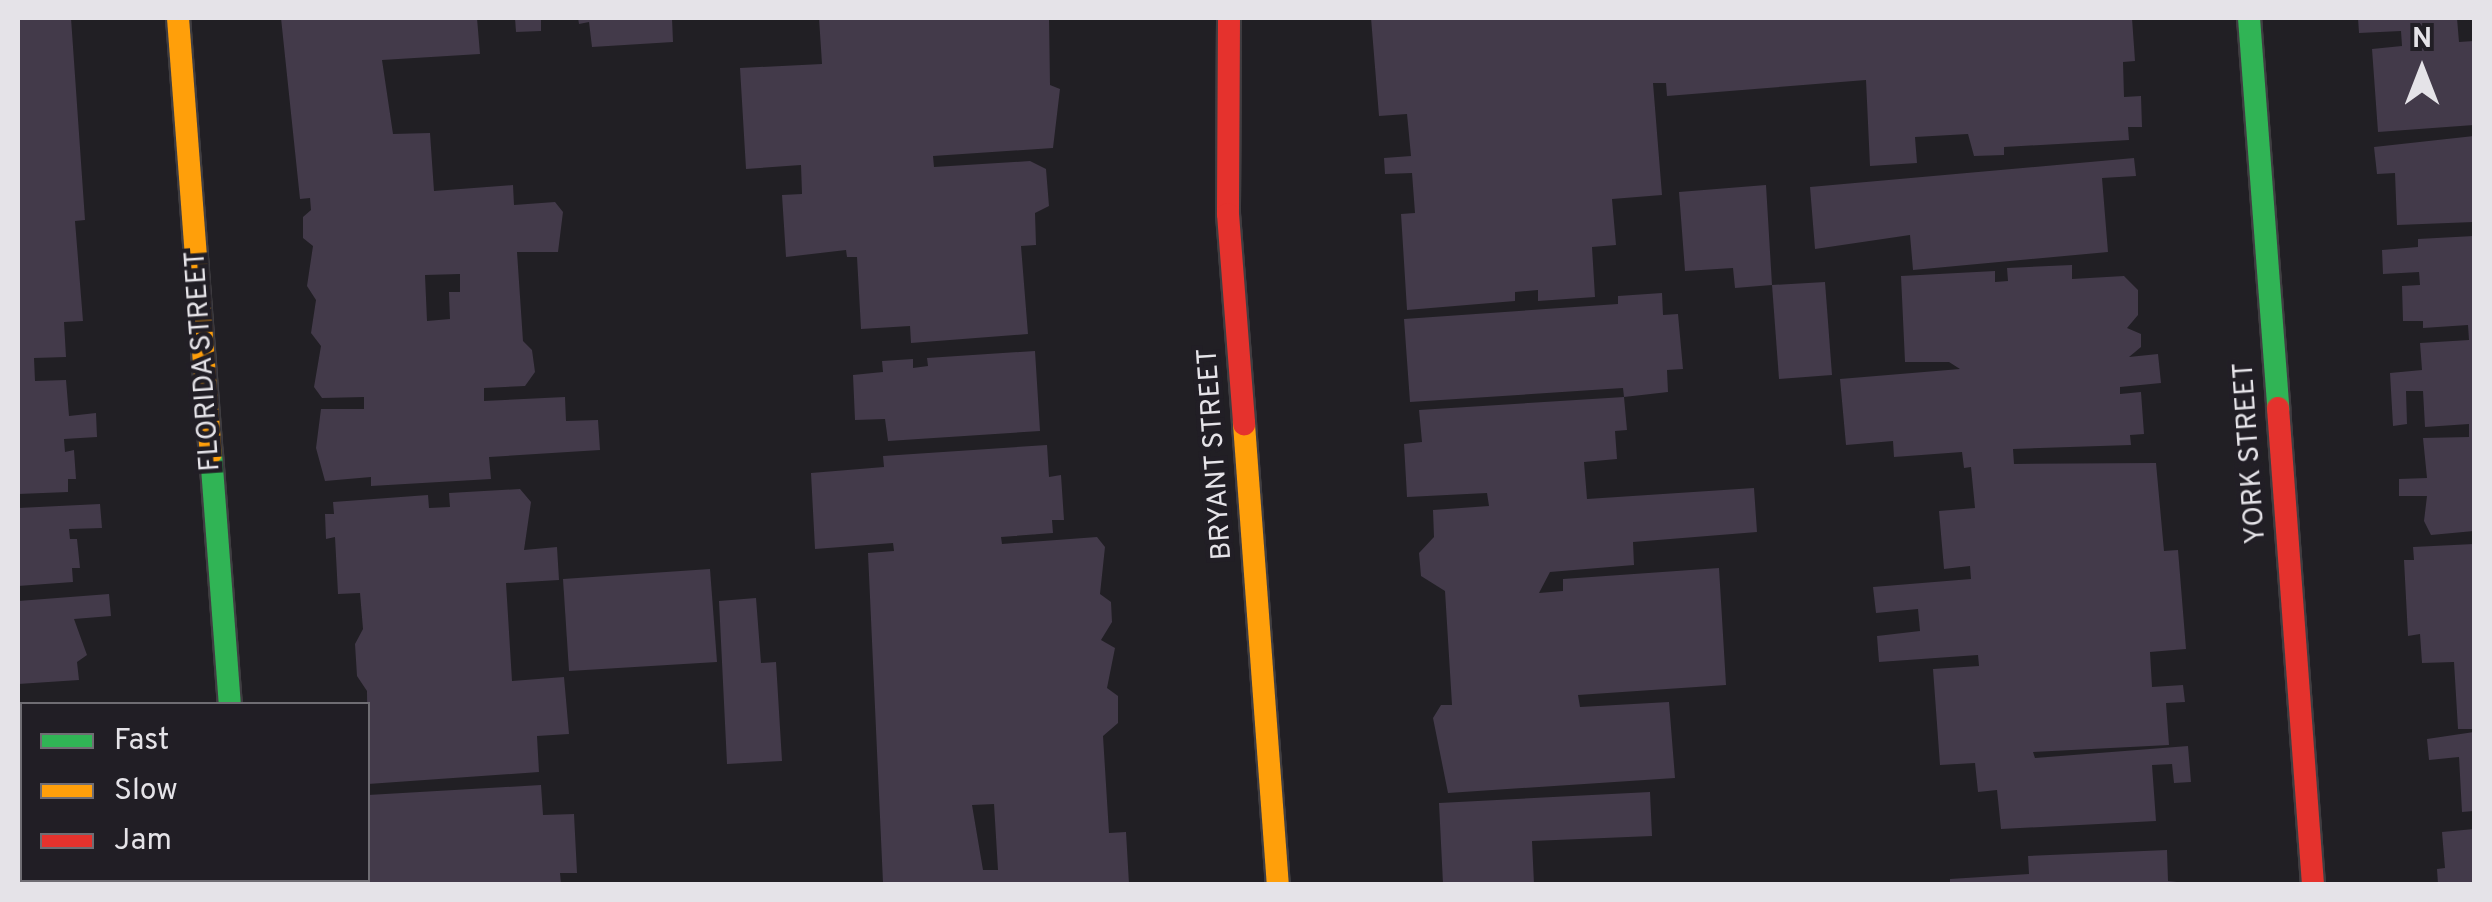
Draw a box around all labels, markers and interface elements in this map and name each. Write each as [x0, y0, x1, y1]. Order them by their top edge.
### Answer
north arrow [2372, 20, 2472, 120]
text: N [2412, 22, 2432, 58]
street label: FLORIDA STREET [179, 249, 229, 473]
street label: BRYANT STREET [1192, 346, 1240, 562]
street label: YORK STREET [2228, 361, 2274, 545]
legend [20, 702, 370, 882]
text: Fast [114, 723, 169, 760]
text: Slow [114, 773, 178, 810]
text: Jam [114, 823, 172, 860]

